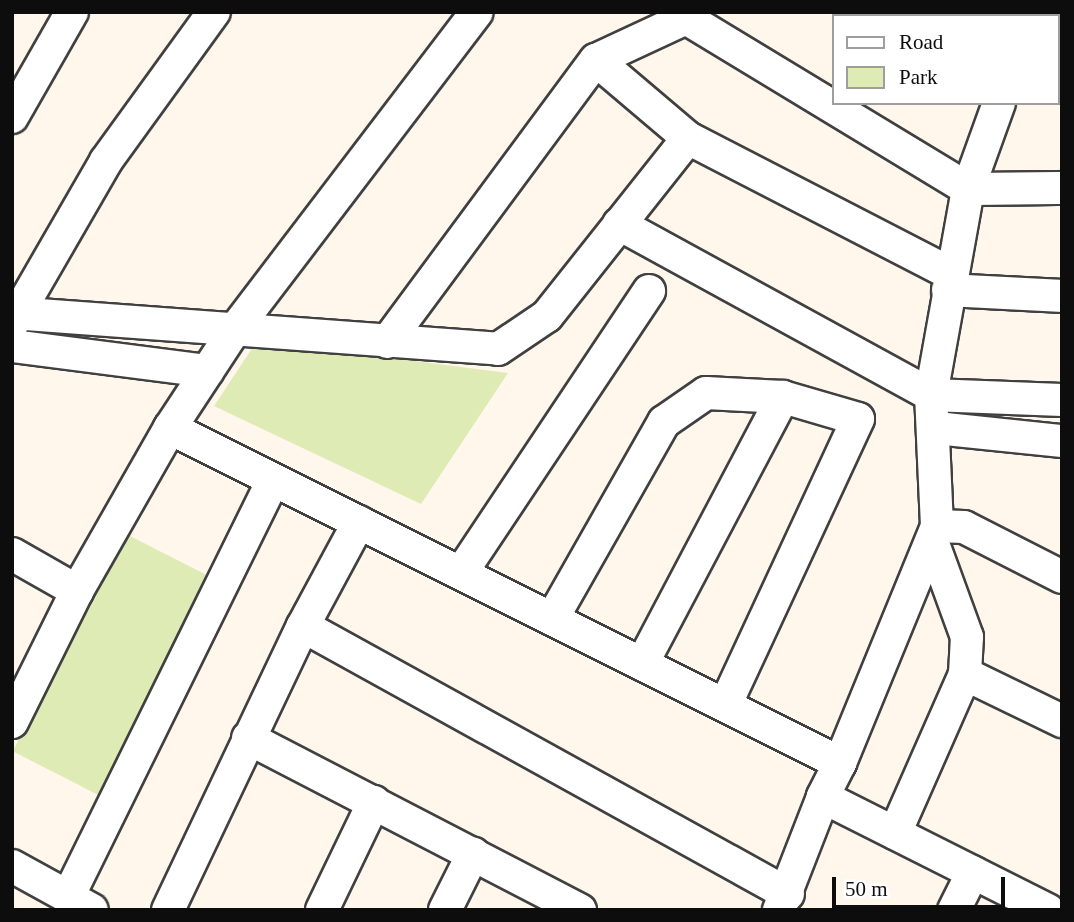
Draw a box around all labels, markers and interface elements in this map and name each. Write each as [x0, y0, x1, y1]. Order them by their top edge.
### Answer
legend [832, 14, 1060, 105]
text: Road [899, 30, 943, 54]
text: Park [899, 65, 938, 89]
scale bar [836, 862, 1009, 906]
text: 50 m [845, 877, 888, 901]

